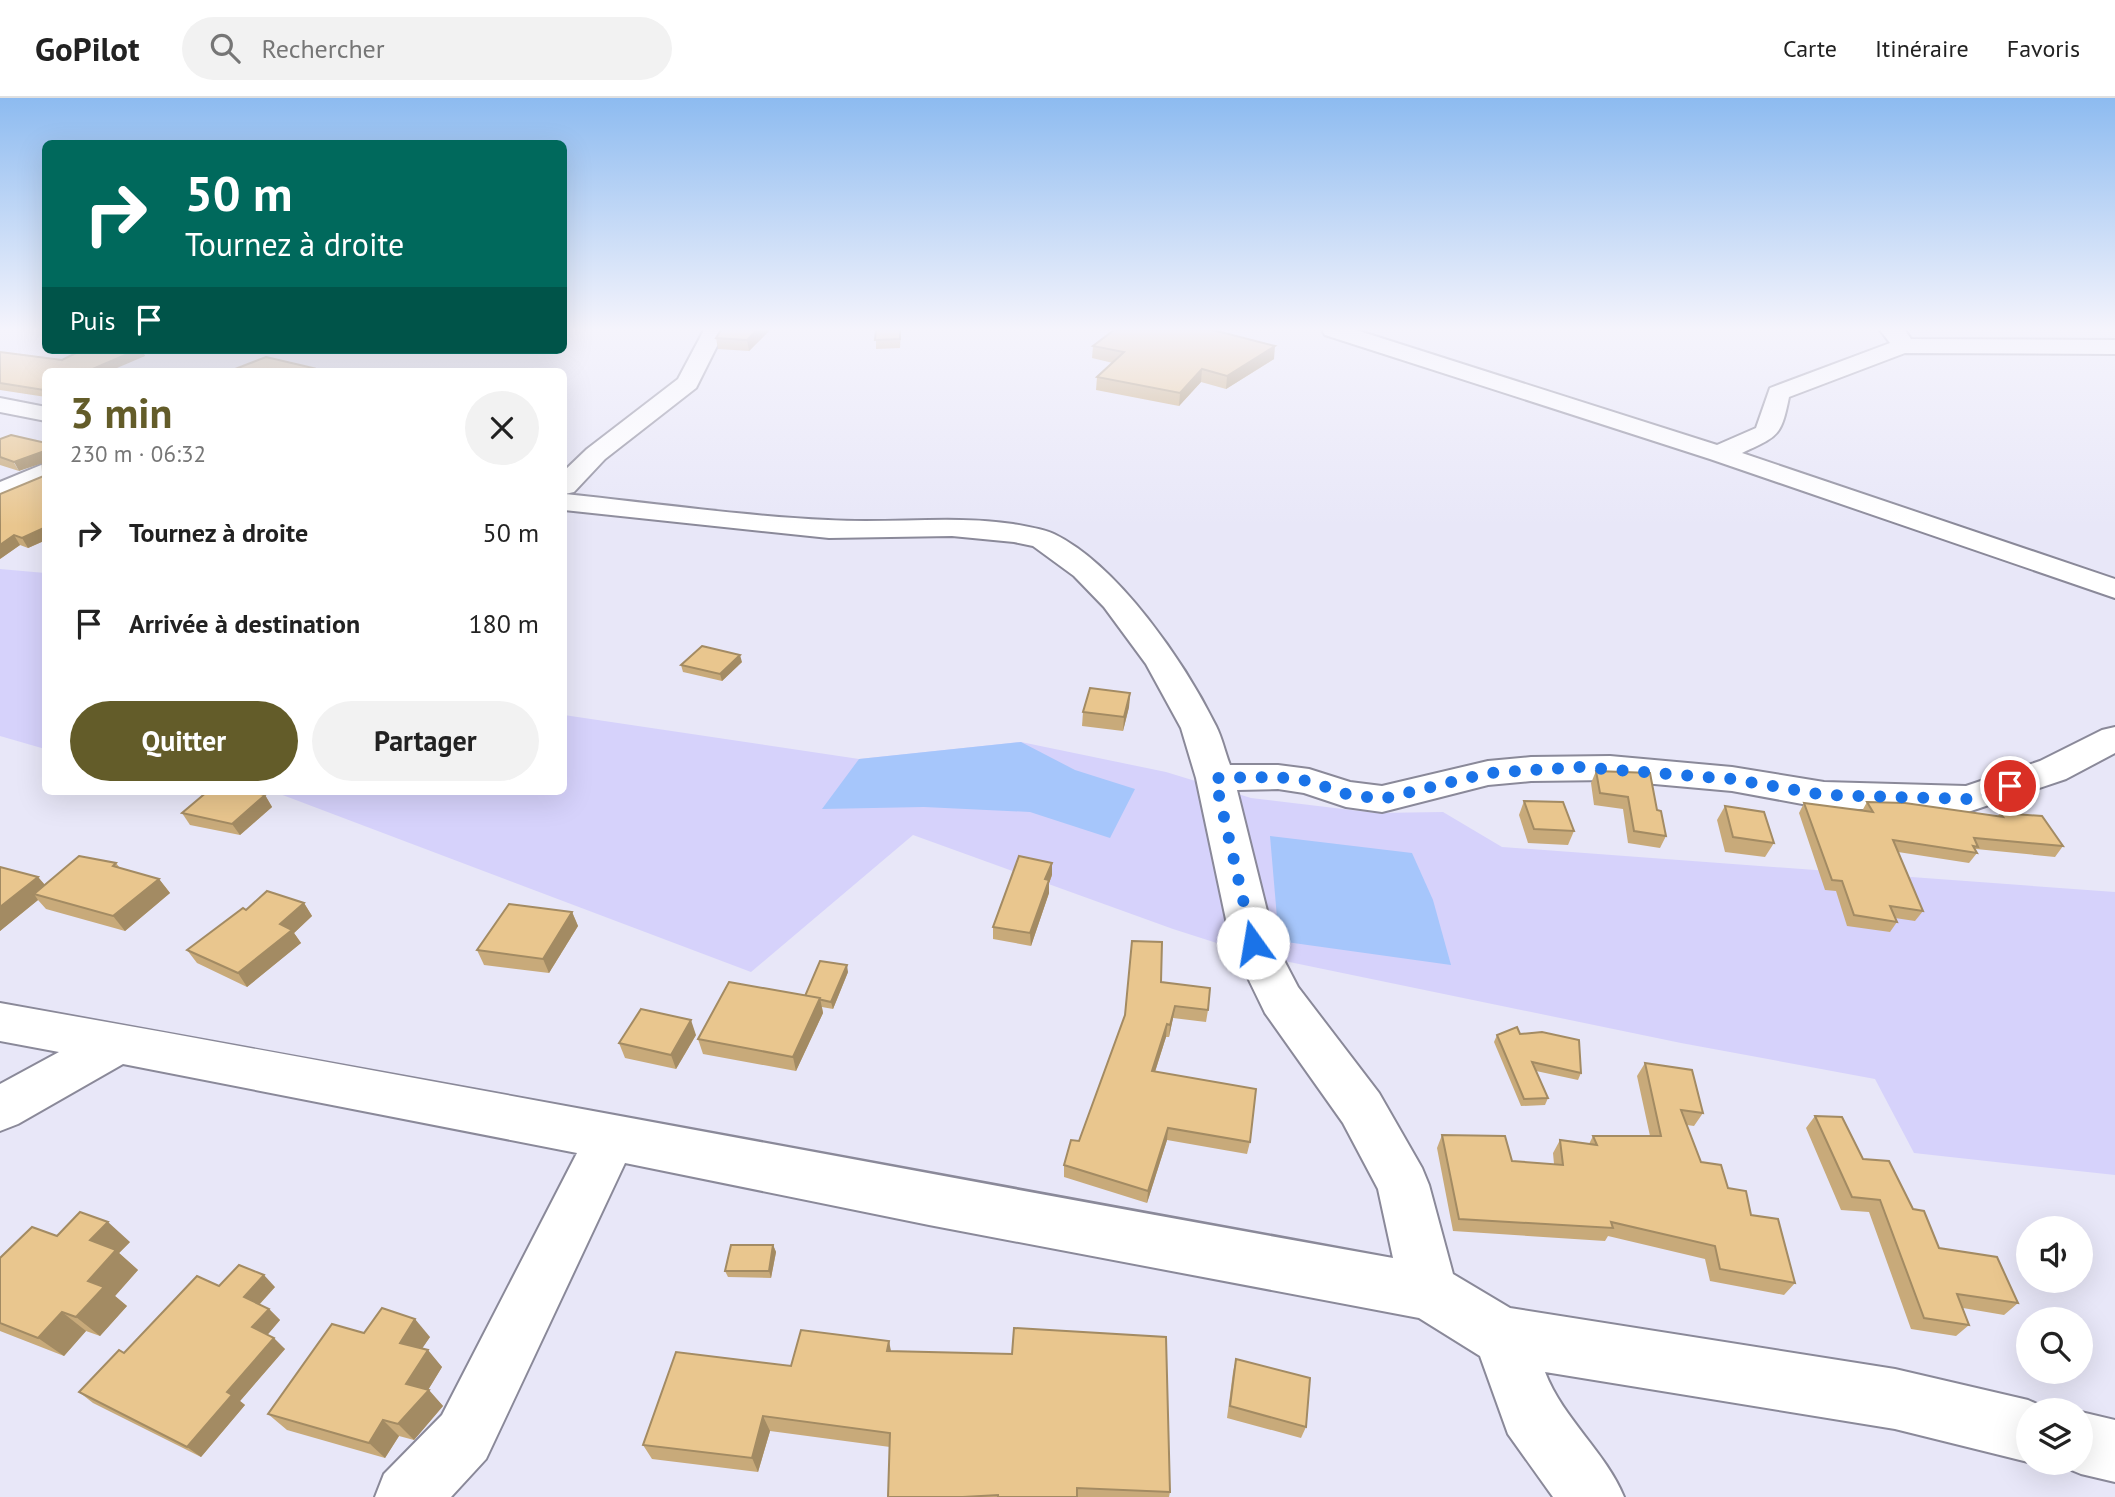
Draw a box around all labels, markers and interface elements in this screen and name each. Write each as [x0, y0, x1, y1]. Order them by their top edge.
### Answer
search box [182, 17, 672, 80]
text: GoPilot [35, 27, 140, 70]
icon: search [206, 29, 244, 67]
text: Rechercher [262, 32, 385, 65]
text: Carte [1783, 33, 1837, 64]
text: Itinéraire [1875, 33, 1969, 64]
text: Favoris [2007, 33, 2080, 64]
text: 50 m [185, 161, 292, 225]
icon: right [70, 168, 161, 259]
text: Tournez à droite [185, 223, 404, 265]
icon: arrive [130, 301, 168, 339]
text: Puis [70, 304, 116, 337]
text: 3 min [70, 385, 172, 440]
button: close [465, 391, 539, 465]
text: 230 m · 06:32 [70, 439, 206, 468]
icon: right [70, 514, 108, 552]
text: Tournez à droite [129, 516, 308, 549]
text: 50 m [483, 516, 539, 549]
icon: arrive [70, 605, 108, 643]
text: Arrivée à destination [129, 607, 360, 640]
text: 180 m [468, 607, 539, 640]
button: Quitter [70, 701, 298, 781]
button: Partager [312, 701, 539, 781]
pin [1980, 756, 2040, 816]
icon: arrive [1991, 767, 2029, 805]
position arrow [1216, 906, 1290, 980]
map controls [2016, 1216, 2093, 1475]
button: sound [2016, 1216, 2093, 1293]
button: search [2016, 1307, 2093, 1384]
button: layers [2016, 1398, 2093, 1475]

